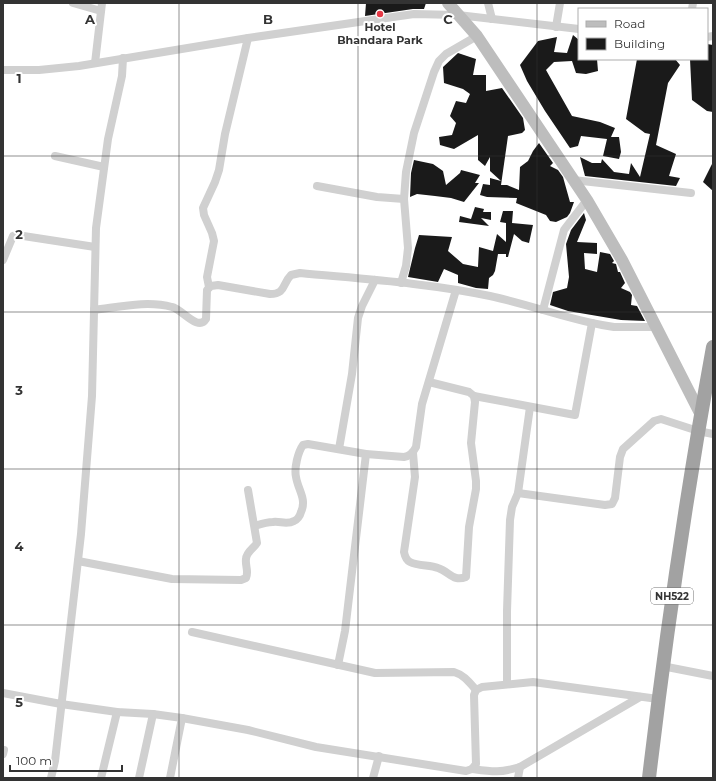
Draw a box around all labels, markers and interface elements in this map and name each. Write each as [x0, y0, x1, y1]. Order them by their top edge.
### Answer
legend [578, 8, 708, 60]
marker: Hotel Bhandara Park [375, 9, 385, 19]
text: A [84, 11, 96, 27]
text: B [263, 11, 273, 27]
text: C [443, 11, 453, 27]
text: Road [614, 16, 645, 31]
place label: Hotel Bhandara Park [337, 20, 424, 47]
text: Building [614, 36, 665, 51]
text: 1 [16, 70, 22, 86]
text: 2 [15, 226, 23, 242]
text: 3 [14, 382, 23, 398]
text: 4 [15, 538, 24, 554]
road number: NH522 [651, 588, 693, 604]
text: 5 [15, 694, 23, 710]
scale bar [10, 747, 122, 773]
text: 100 m [16, 753, 52, 768]

